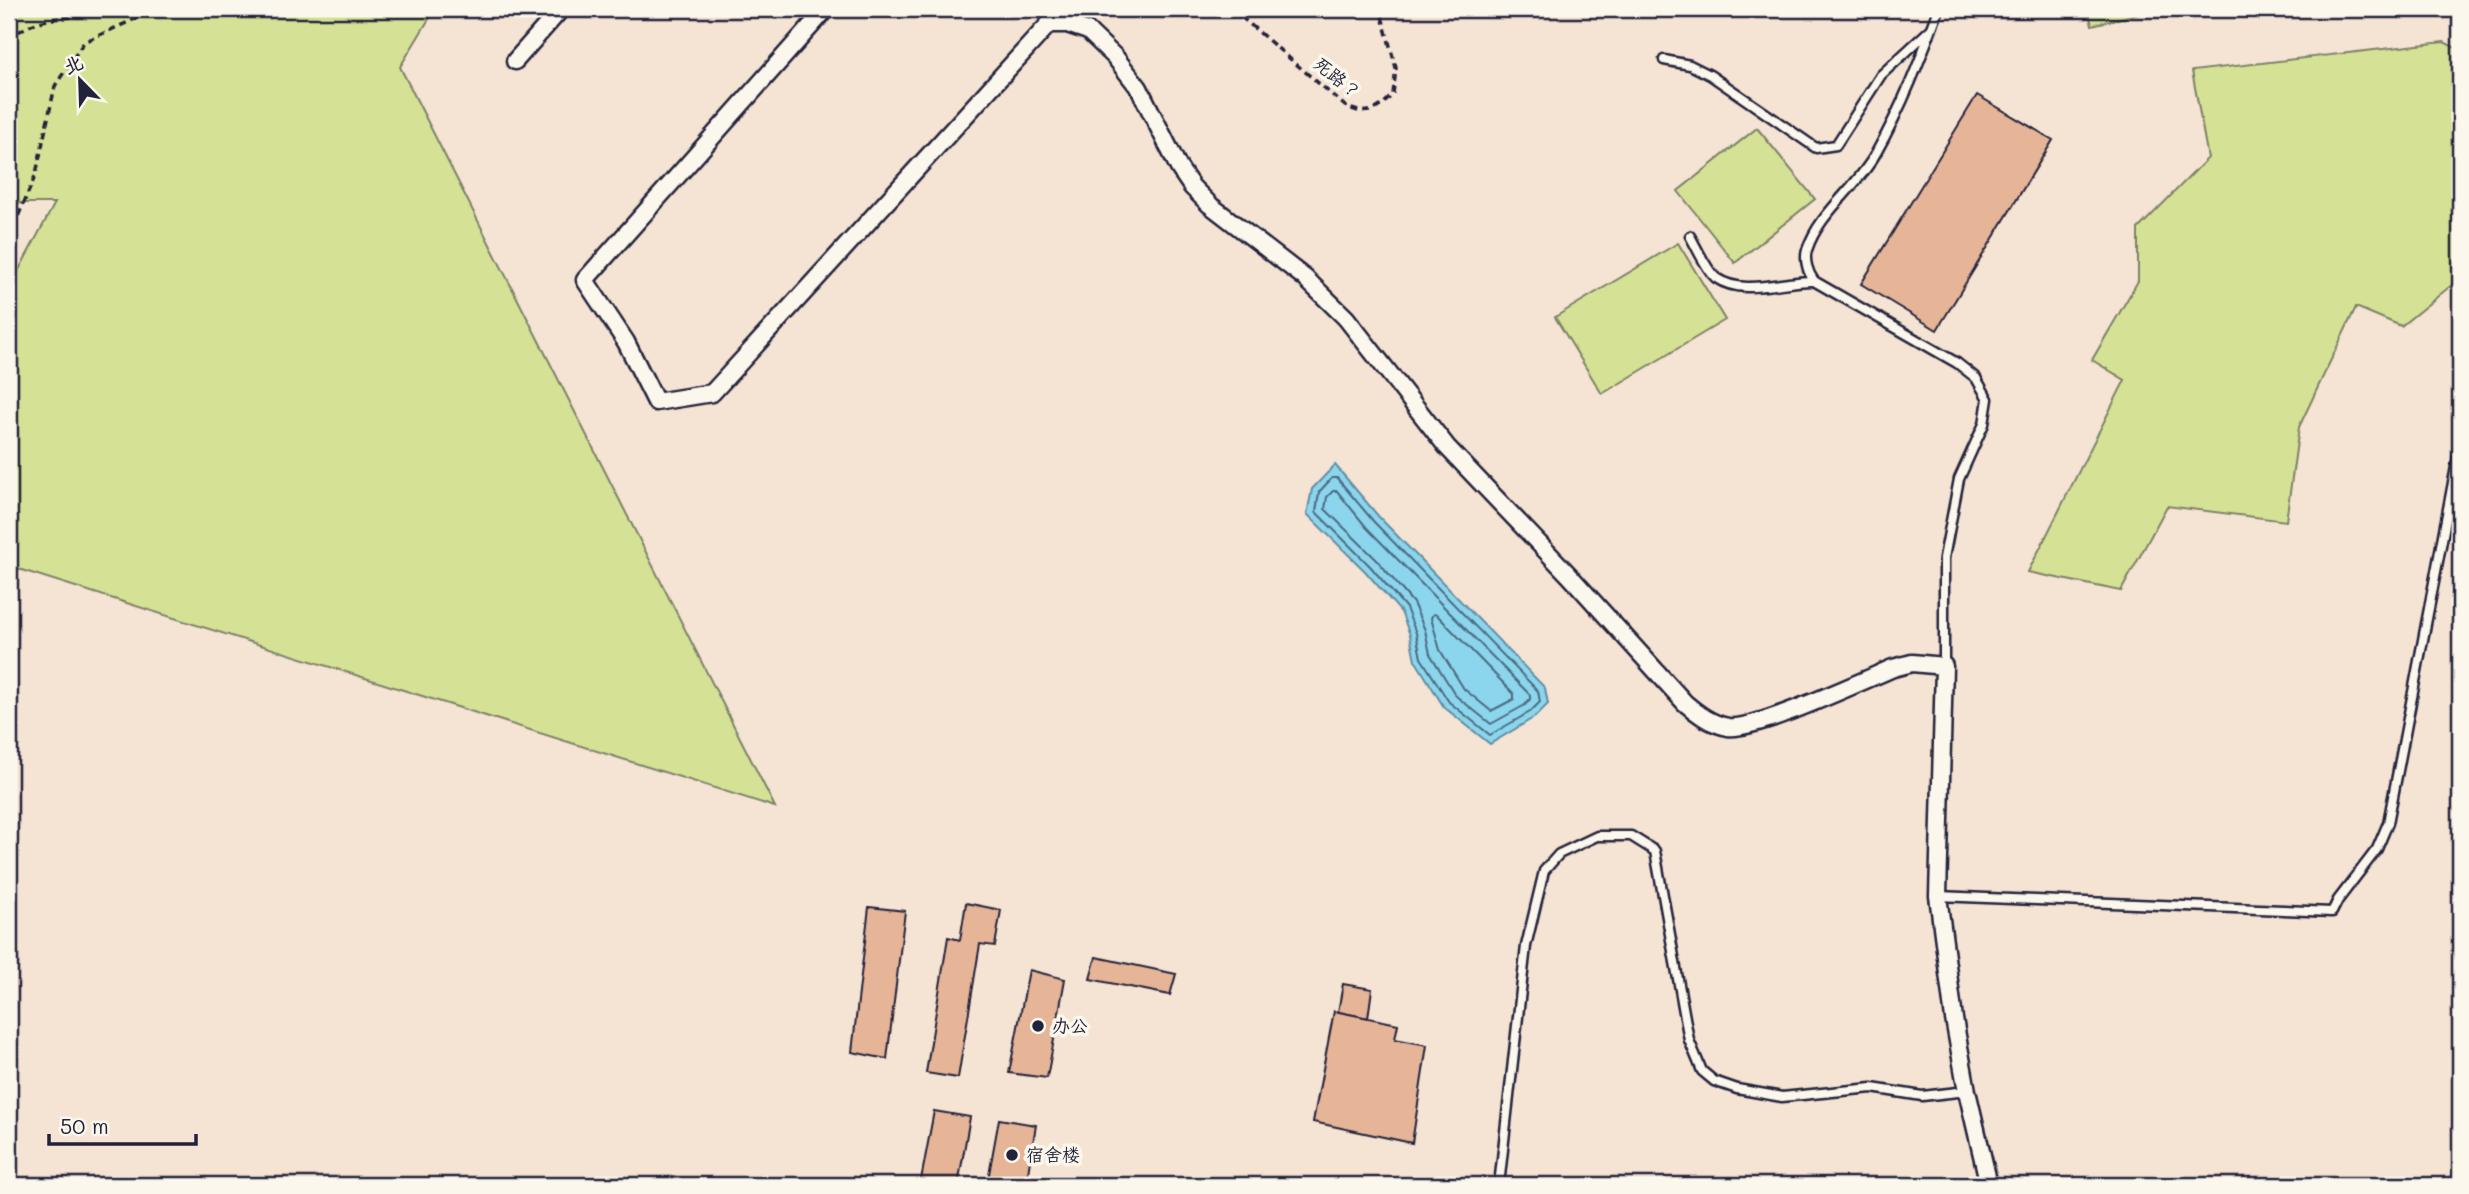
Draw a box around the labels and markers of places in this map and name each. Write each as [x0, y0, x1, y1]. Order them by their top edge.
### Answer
place label: 办公 [1052, 1013, 1088, 1037]
marker: 办公 [1030, 1018, 1046, 1034]
place label: 宿舍楼 [1026, 1142, 1080, 1166]
marker: 宿舍楼 [1004, 1147, 1020, 1163]

